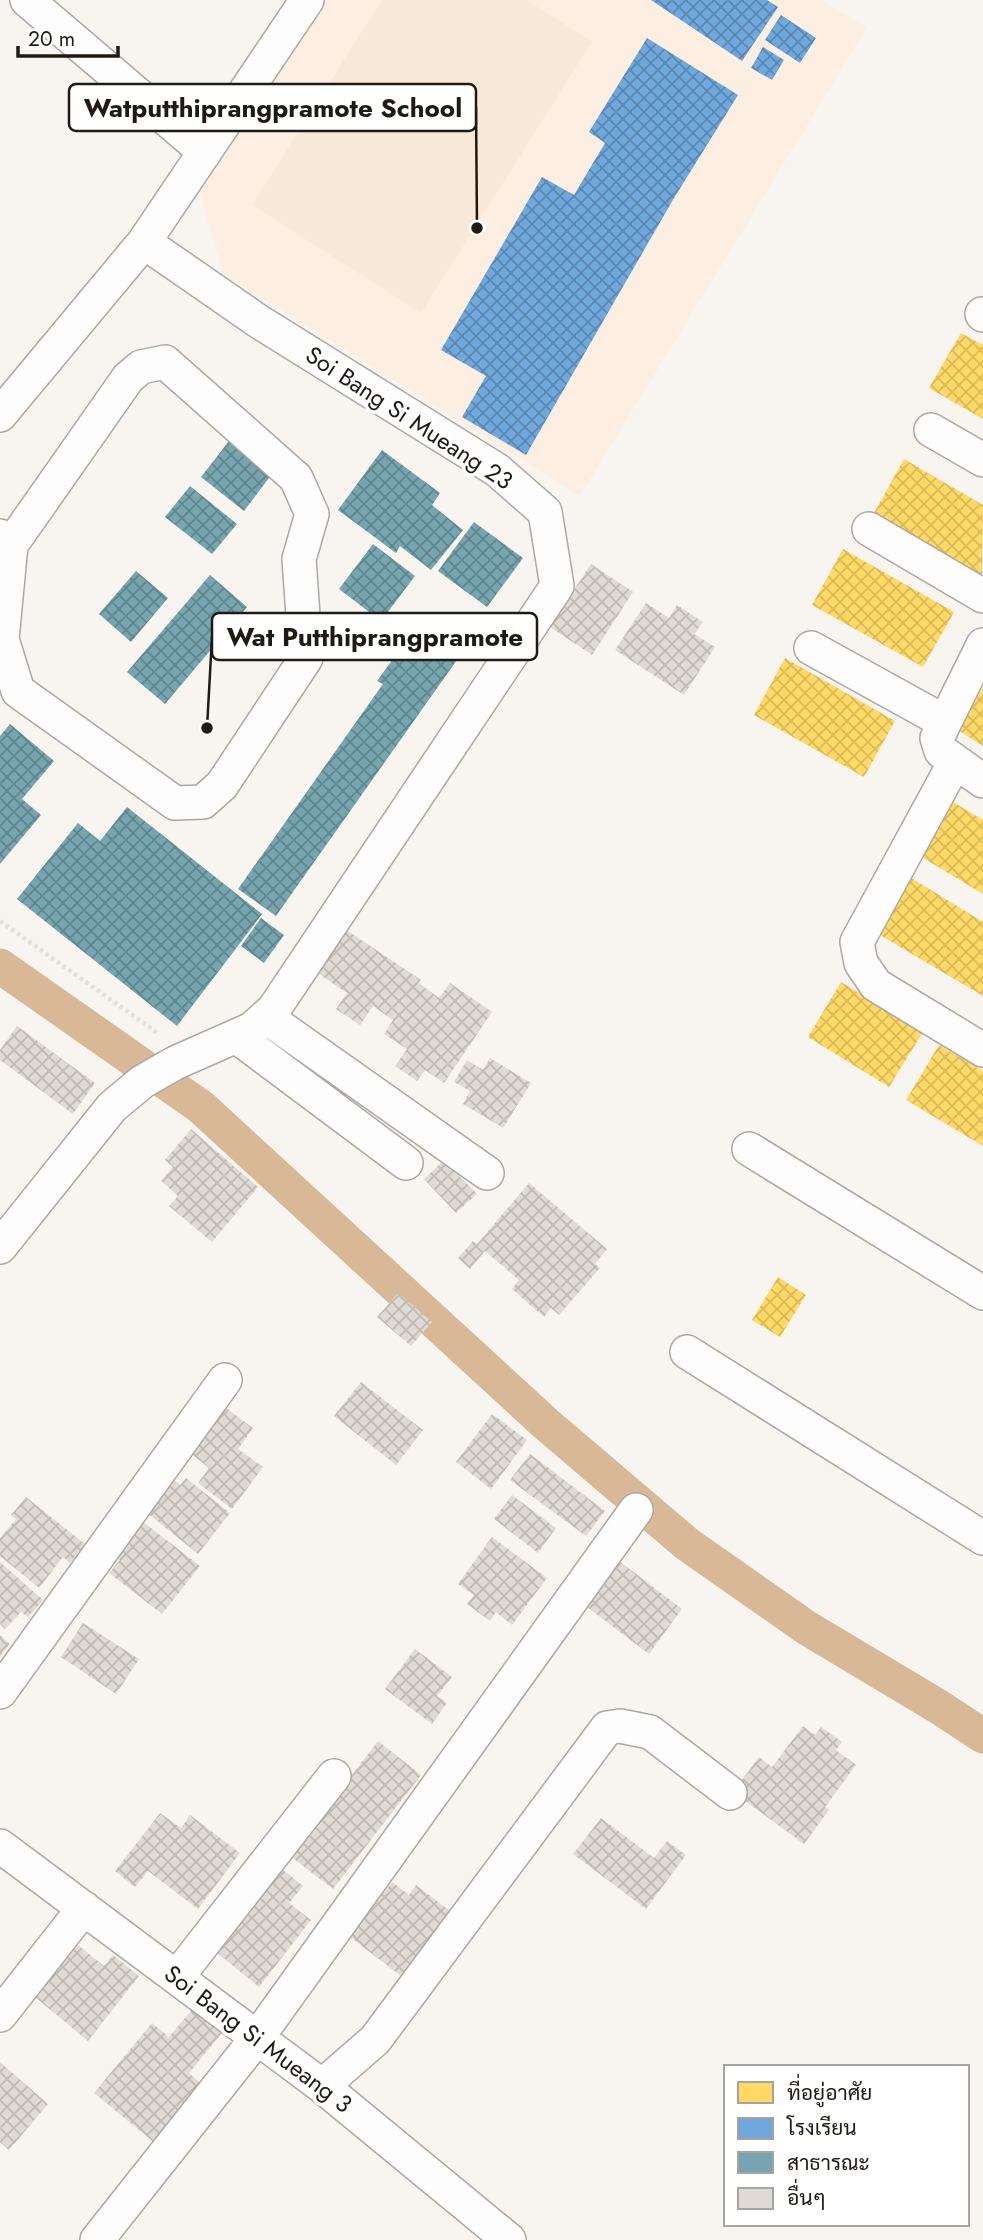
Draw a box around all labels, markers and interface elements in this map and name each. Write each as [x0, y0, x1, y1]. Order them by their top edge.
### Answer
scale bar [18, 14, 117, 58]
text: 20 m [28, 24, 75, 54]
callout: Watputthiprangpramote School [69, 84, 476, 131]
text: Watputthiprangpramote School [84, 89, 462, 127]
street label: Soi Bang Si Mueang 23 [299, 337, 520, 498]
callout: Wat Putthiprangpramote [212, 613, 537, 660]
text: Wat Putthiprangpramote [227, 618, 523, 656]
street label: Soi Bang Si Mueang 3 [157, 1956, 360, 2121]
legend [724, 2065, 969, 2226]
text: ที่อยู่อาศัย [787, 2073, 872, 2108]
text: โรงเรียน [786, 2113, 857, 2143]
text: สาธารณะ [787, 2148, 870, 2178]
text: อื่นๆ [787, 2178, 826, 2213]

